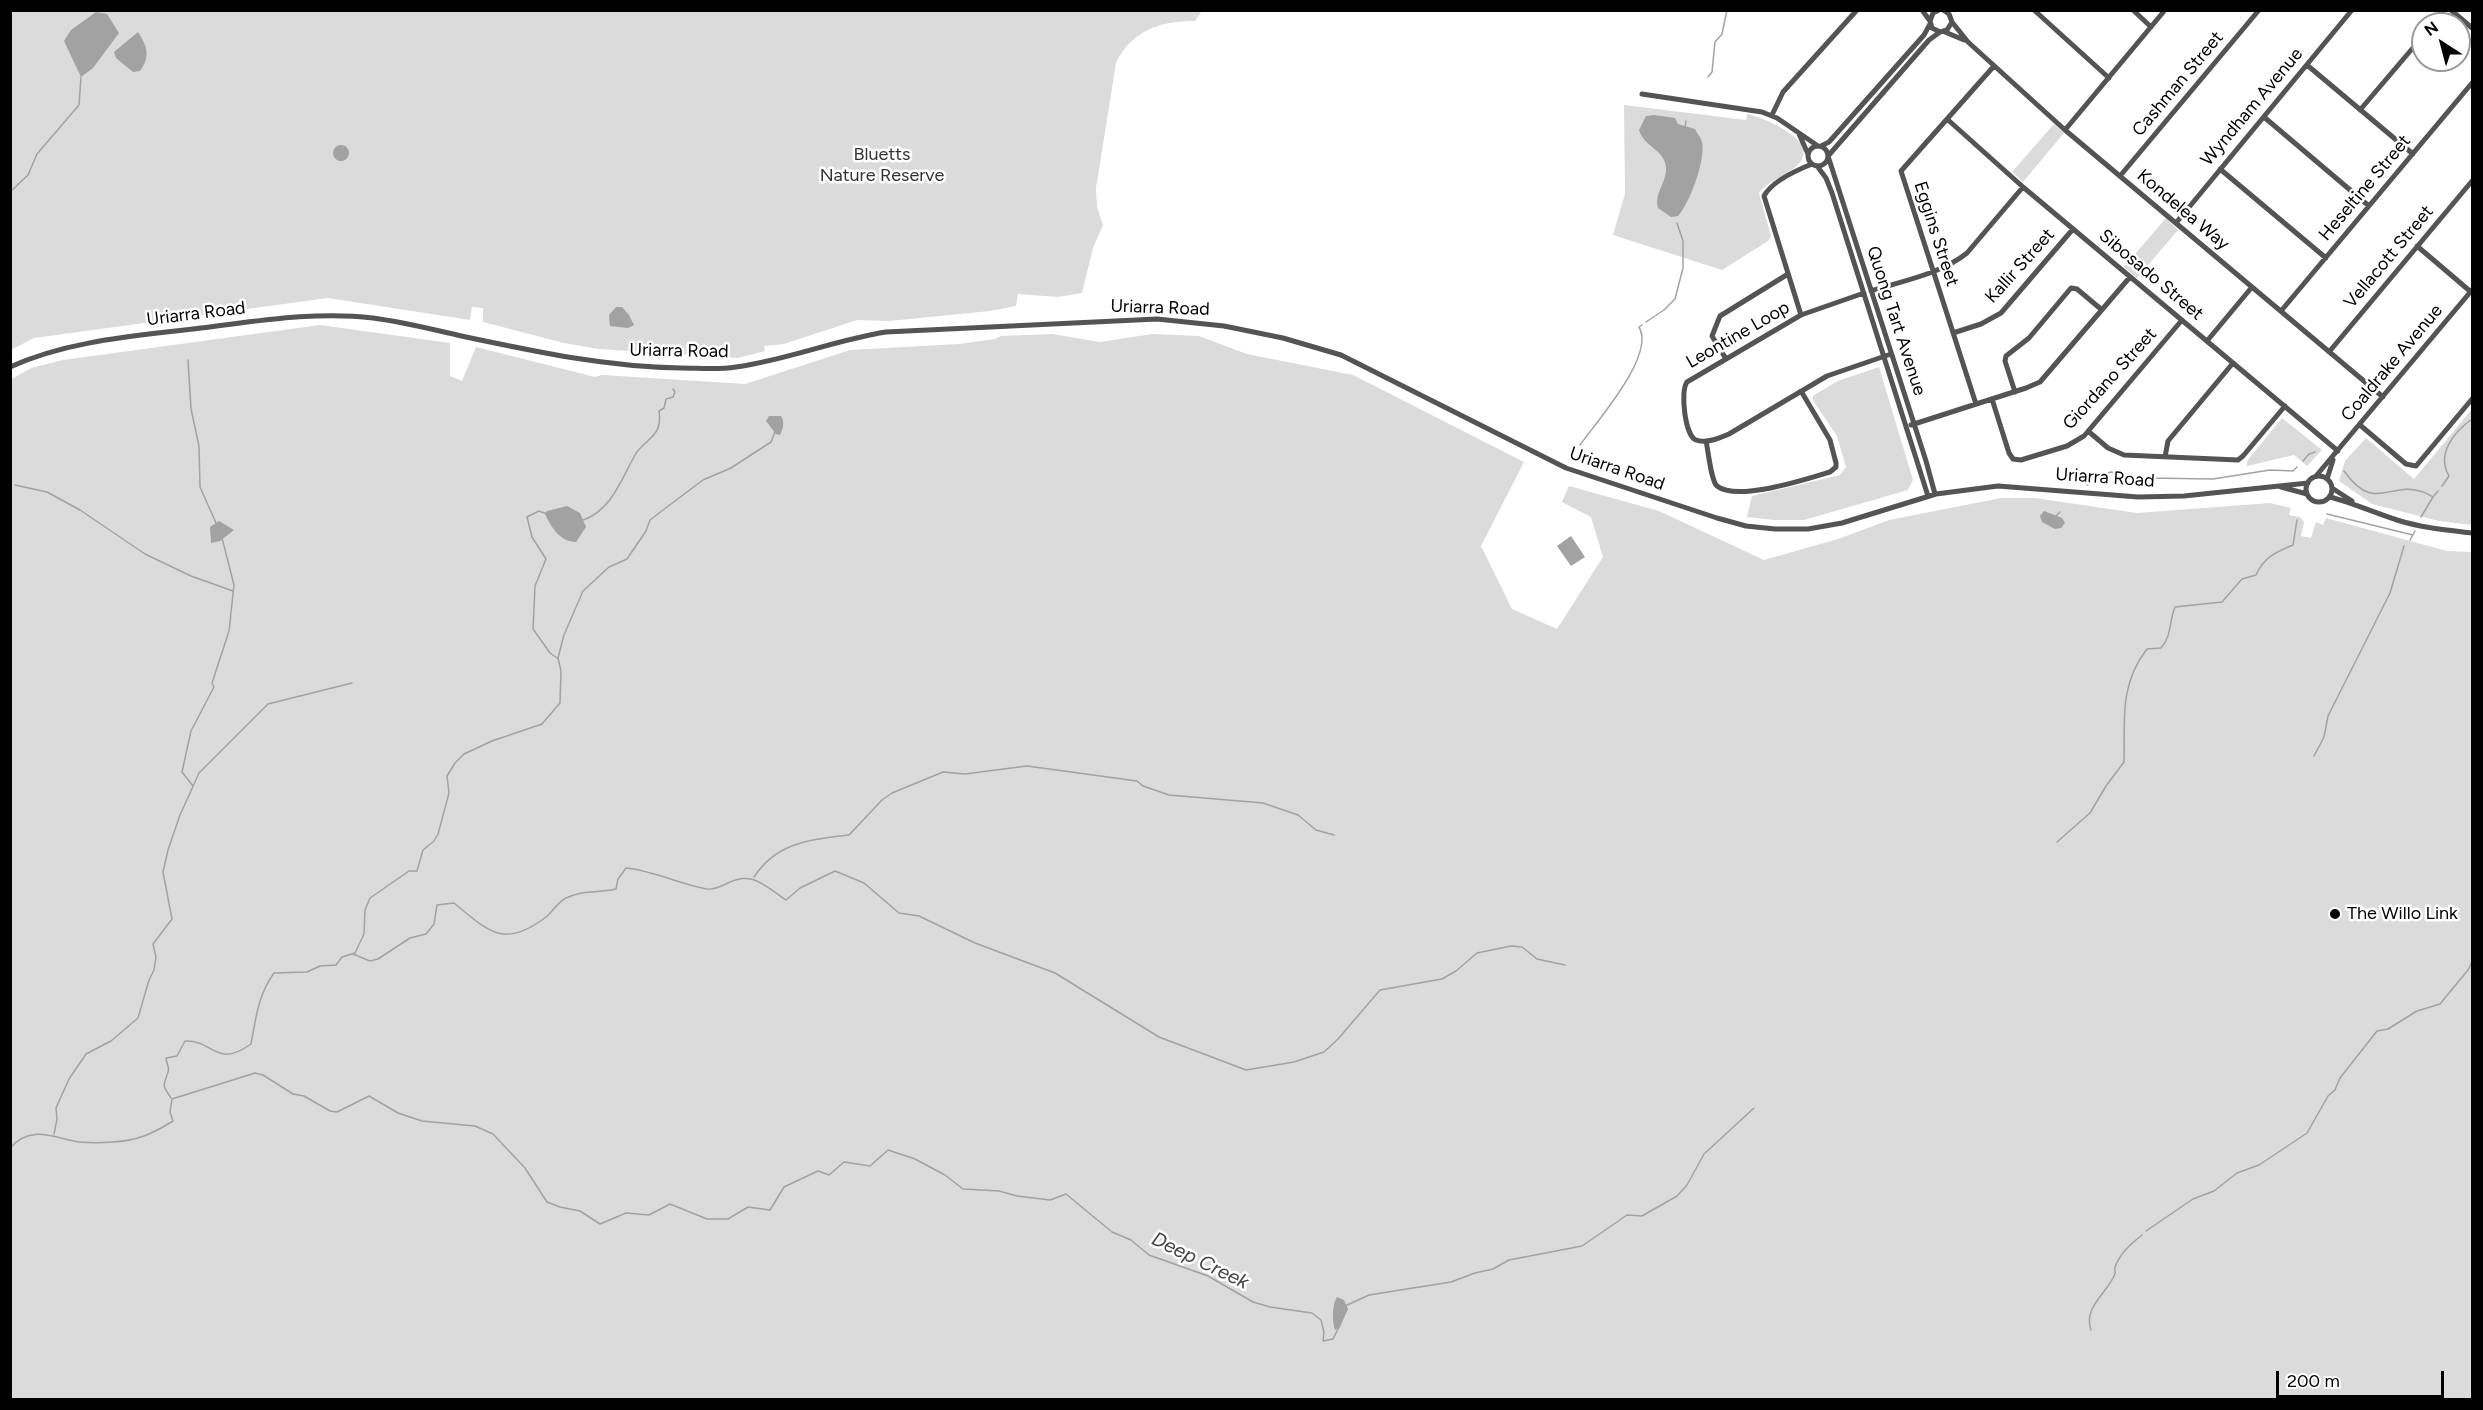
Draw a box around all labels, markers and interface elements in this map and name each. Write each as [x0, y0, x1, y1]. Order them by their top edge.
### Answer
north arrow [2411, 12, 2471, 72]
text: N [2421, 17, 2442, 40]
street label: Cashman Street [2128, 27, 2228, 141]
street label: Wyndham Avenue [2196, 44, 2308, 170]
street label: Heseltine Street [2315, 131, 2415, 245]
park label: Bluetts Nature Reserve [820, 144, 944, 186]
street label: Kondelea Way [2132, 165, 2234, 255]
street label: Eggins Street [1909, 179, 1963, 289]
street label: Vellacott Street [2340, 201, 2438, 313]
street label: Kallir Street [1981, 224, 2059, 308]
street label: Sibosado Street [2094, 225, 2208, 325]
street label: Quong Tart Avenue [1862, 244, 1930, 398]
street label: Uriarra Road [1110, 295, 1210, 321]
street label: Uriarra Road [145, 297, 247, 331]
street label: Leontine Loop [1682, 297, 1794, 373]
street label: Coaldrake Avenue [2337, 300, 2447, 426]
street label: Giordano Street [2059, 324, 2161, 434]
street label: Uriarra Road [629, 339, 729, 363]
street label: Uriarra Road [1566, 443, 1668, 495]
street label: Uriarra Road [2055, 464, 2155, 492]
place label: The Willo Link [2347, 903, 2458, 925]
marker: The Willo Link [2328, 907, 2342, 921]
water label: Deep Creek [1147, 1227, 1253, 1295]
scale bar [2279, 1359, 2447, 1397]
text: 200 m [2287, 1370, 2340, 1392]

